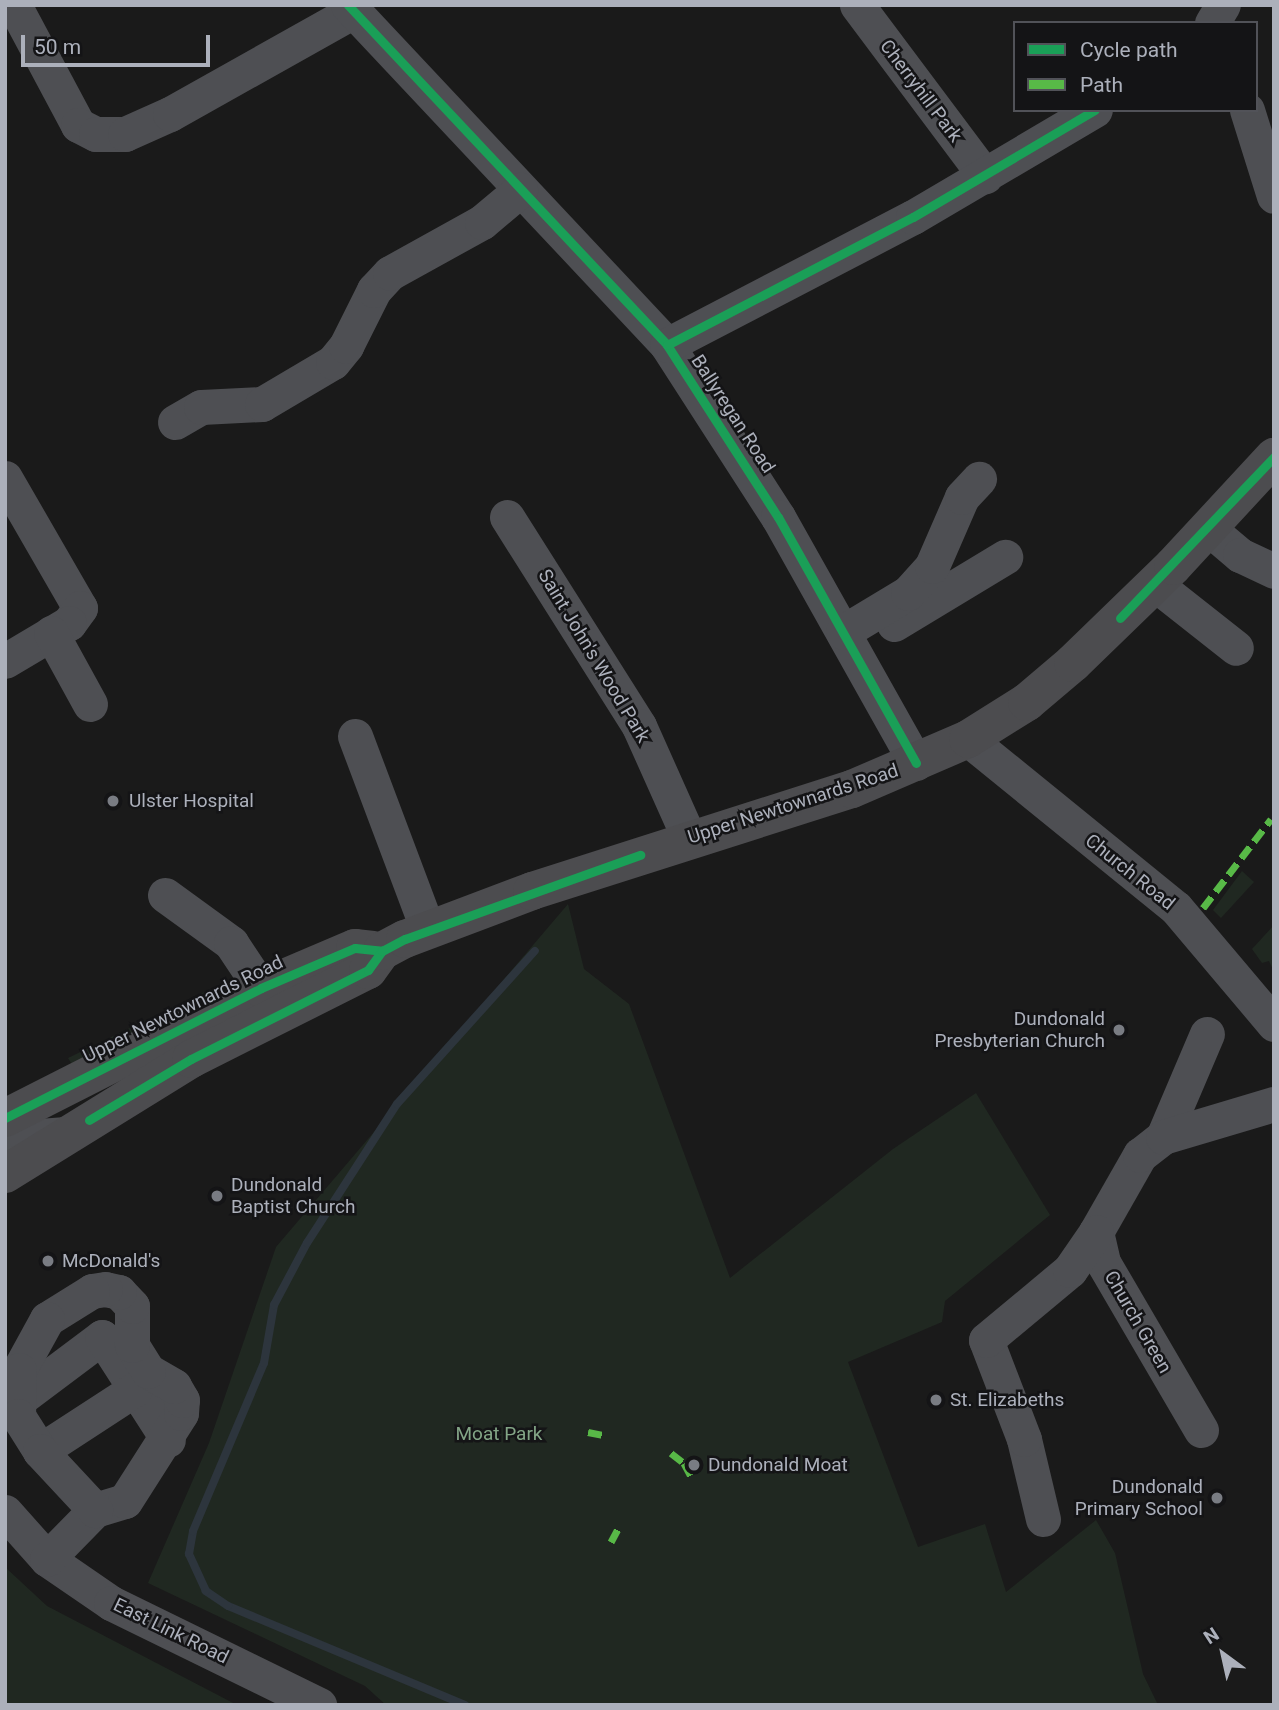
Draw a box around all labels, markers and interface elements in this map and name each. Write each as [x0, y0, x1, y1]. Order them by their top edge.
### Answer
scale bar [24, 21, 214, 65]
legend [1013, 21, 1258, 112]
text: 50 m [34, 35, 81, 59]
street label: Cherryhill Park [875, 35, 967, 147]
text: Cycle path [1080, 38, 1178, 62]
text: Path [1080, 73, 1123, 97]
street label: Ballyregan Road [686, 351, 780, 477]
street label: Saint John's Wood Park [533, 565, 655, 747]
street label: Upper Newtownards Road [685, 759, 901, 849]
place label: Ulster Hospital [129, 790, 254, 812]
marker: Ulster Hospital [103, 791, 123, 811]
street label: Church Road [1081, 829, 1179, 915]
street label: Upper Newtownards Road [79, 951, 287, 1067]
place label: Dundonald Presbyterian Church [934, 1008, 1105, 1052]
marker: Dundonald Presbyterian Church [1111, 1022, 1127, 1038]
place label: Dundonald Baptist Church [231, 1174, 355, 1218]
marker: Dundonald Baptist Church [209, 1188, 225, 1204]
place label: McDonald's [62, 1250, 160, 1272]
marker: McDonald's [40, 1253, 56, 1269]
street label: Church Green [1099, 1267, 1177, 1377]
place label: St. Elizabeths [950, 1389, 1064, 1411]
marker: St. Elizabeths [928, 1392, 944, 1408]
park label: Moat Park [456, 1423, 542, 1445]
place label: Dundonald Moat [708, 1454, 848, 1476]
marker: Dundonald Moat [686, 1457, 702, 1473]
place label: Dundonald Primary School [1075, 1476, 1203, 1520]
marker: Dundonald Primary School [1209, 1490, 1225, 1506]
street label: East Link Road [110, 1593, 232, 1669]
north arrow [1188, 1619, 1258, 1689]
text: N [1199, 1623, 1223, 1649]

